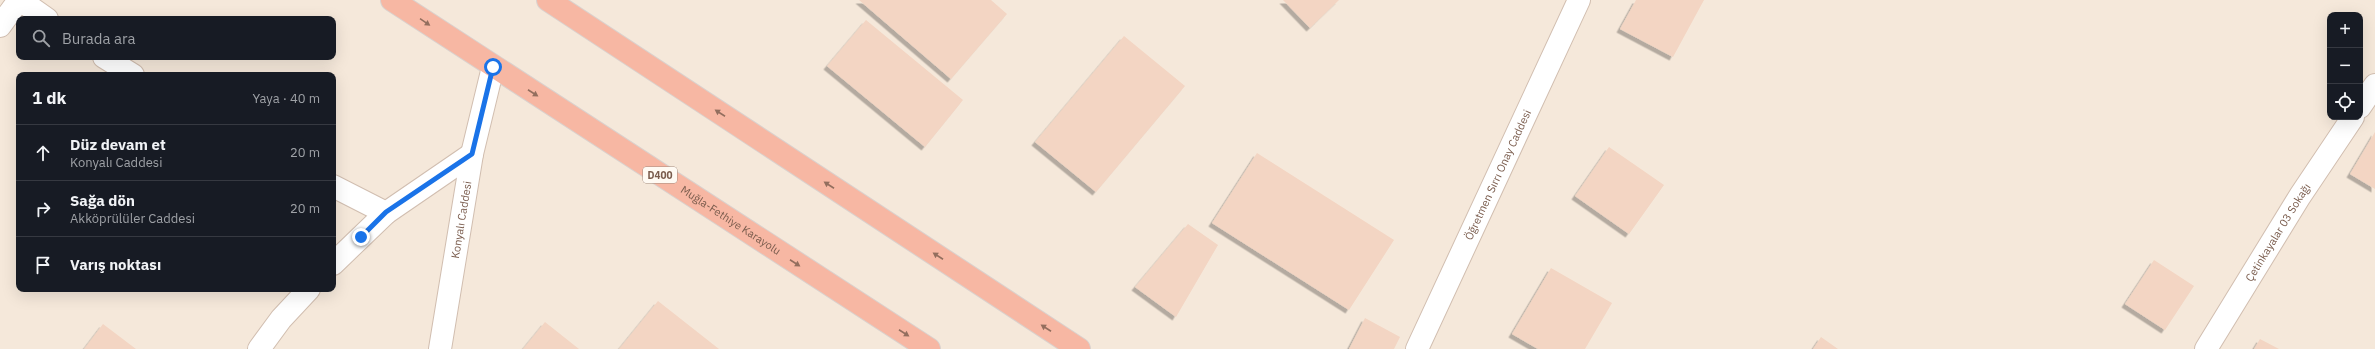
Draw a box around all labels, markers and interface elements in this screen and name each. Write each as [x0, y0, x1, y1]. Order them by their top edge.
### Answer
map controls [2327, 12, 2363, 120]
button: + [2327, 12, 2363, 48]
search box [16, 16, 336, 60]
one-way arrow [419, 18, 430, 26]
icon: search [30, 27, 52, 49]
text: Burada ara [62, 29, 136, 48]
button: − [2327, 48, 2363, 84]
route start [484, 58, 502, 76]
button: locate [2327, 84, 2363, 120]
text: 1 dk [32, 87, 66, 109]
text: Yaya · 40 m [252, 90, 320, 107]
one-way arrow [527, 90, 539, 97]
street label: Öğretmen Sırrı Onay Caddesi [1462, 107, 1534, 242]
one-way arrow [715, 109, 725, 117]
text: Düz devam et [70, 135, 166, 154]
icon: ahead [32, 142, 54, 164]
text: 20 m [290, 144, 320, 161]
text: Konyalı Caddesi [70, 154, 162, 171]
road number: D400 [643, 167, 677, 183]
street label: Konyalı Caddesi [448, 180, 474, 259]
one-way arrow [824, 181, 834, 189]
street label: Çetinkayalar 03 Sokağı [2242, 181, 2313, 284]
street label: Muğla-Fethiye Karayolu [678, 183, 783, 258]
text: Sağa dön [70, 191, 135, 210]
icon: right [32, 198, 54, 220]
text: 20 m [290, 200, 320, 217]
text: Akköprülüler Caddesi [70, 210, 195, 227]
route end [352, 228, 370, 246]
one-way arrow [932, 252, 943, 260]
icon: arrive [32, 254, 54, 276]
text: Varış noktası [70, 255, 161, 274]
one-way arrow [789, 259, 801, 266]
one-way arrow [1040, 324, 1052, 331]
one-way arrow [899, 329, 909, 337]

